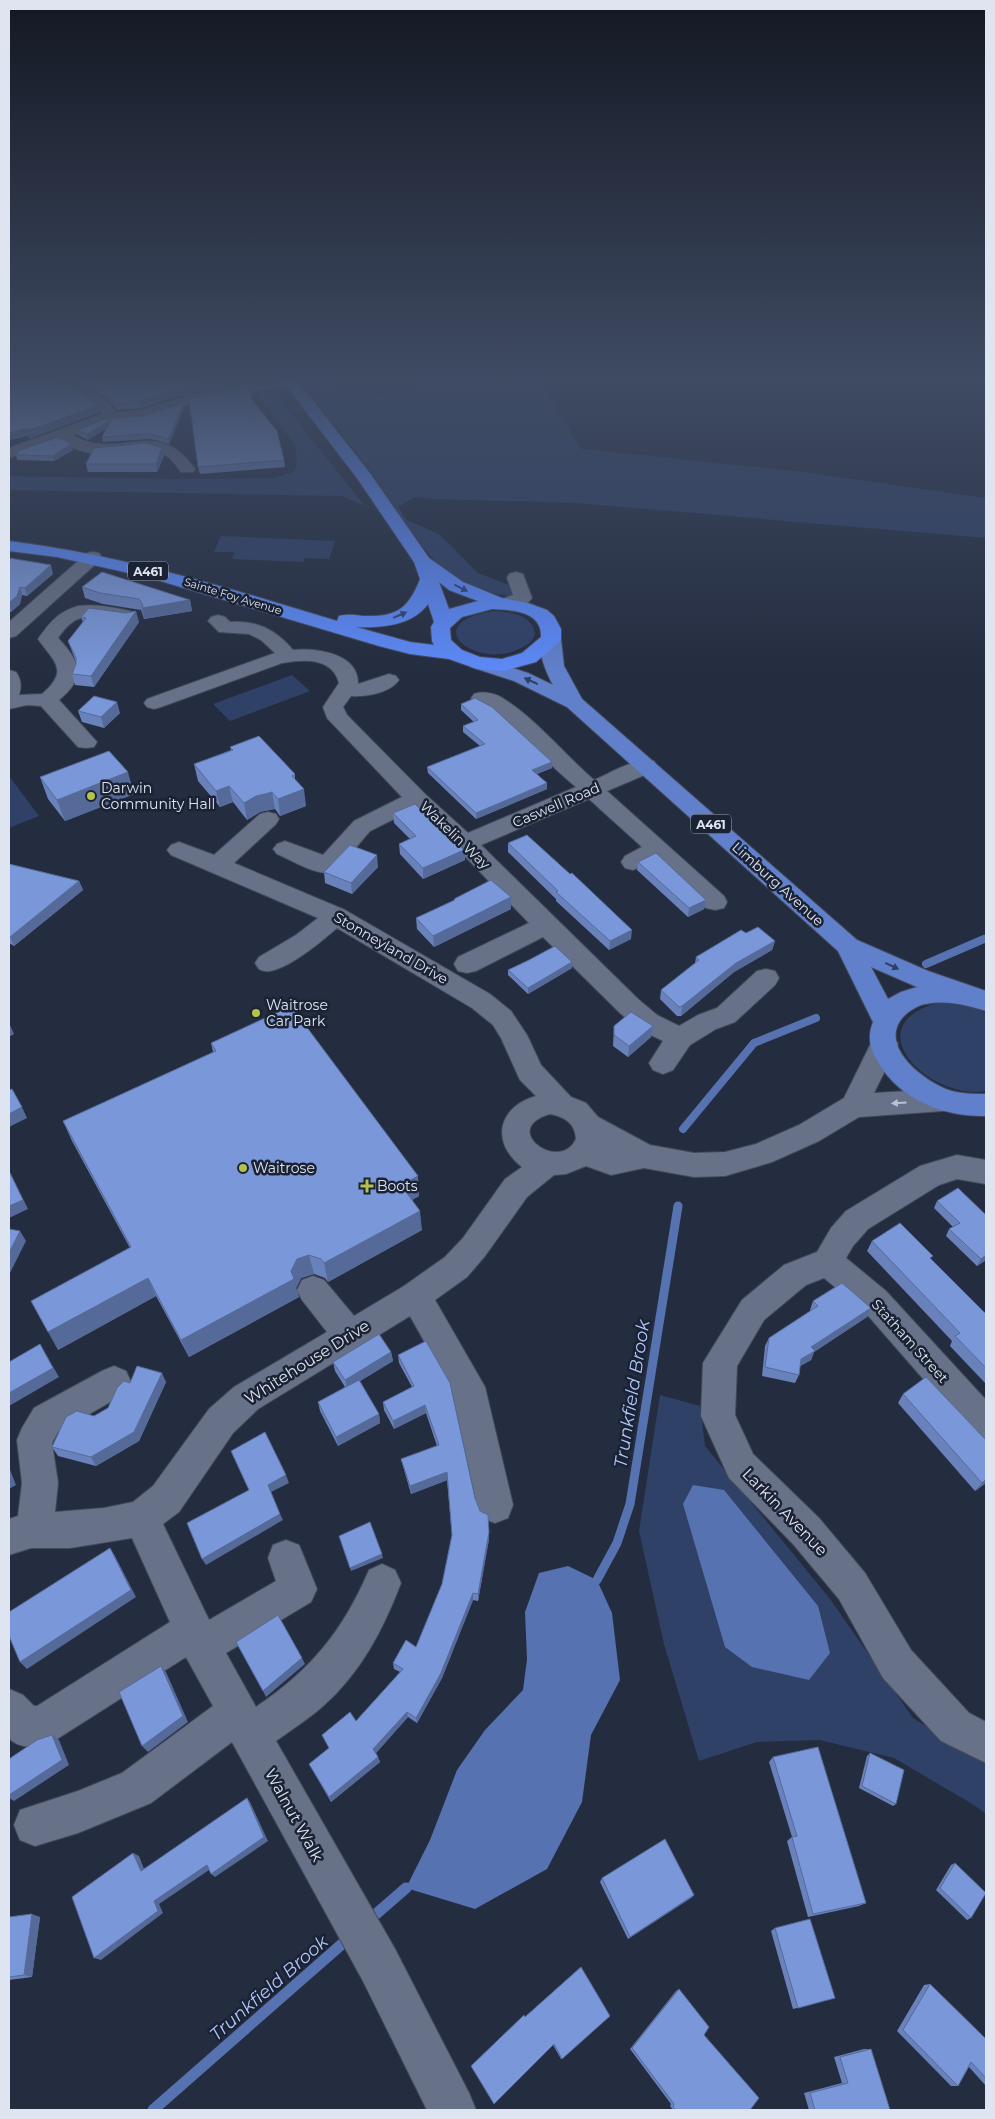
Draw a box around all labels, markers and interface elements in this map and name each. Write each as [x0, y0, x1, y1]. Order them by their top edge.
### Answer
road number: A461 [128, 562, 168, 580]
street label: Sainte Foy Avenue [183, 574, 284, 618]
one-way arrow [453, 583, 468, 592]
one-way arrow [393, 611, 408, 619]
one-way arrow [524, 677, 538, 685]
place label: Darwin Community Hall [101, 779, 215, 813]
street label: Caswell Road [510, 779, 602, 831]
marker: Darwin Community Hall [85, 790, 97, 802]
street label: Wakelin Way [416, 797, 494, 873]
road number: A461 [691, 814, 731, 834]
street label: Limburg Avenue [728, 838, 828, 930]
street label: Stonneyland Drive [331, 908, 451, 988]
one-way arrow [885, 962, 899, 970]
place label: Waitrose Car Park [266, 996, 328, 1030]
marker: Waitrose Car Park [250, 1007, 262, 1019]
one-way arrow [891, 1099, 907, 1107]
place label: Waitrose [253, 1159, 315, 1177]
marker: Waitrose [237, 1162, 249, 1174]
place label: Boots [377, 1177, 418, 1195]
marker: Boots [361, 1180, 373, 1192]
street label: Statham Street [868, 1295, 953, 1387]
street label: Whitehouse Drive [241, 1316, 373, 1408]
water label: Trunkfield Brook [609, 1317, 655, 1470]
street label: Larkin Avenue [738, 1464, 832, 1560]
street label: Walnut Walk [261, 1765, 328, 1865]
water label: Trunkfield Brook [205, 1930, 334, 2045]

